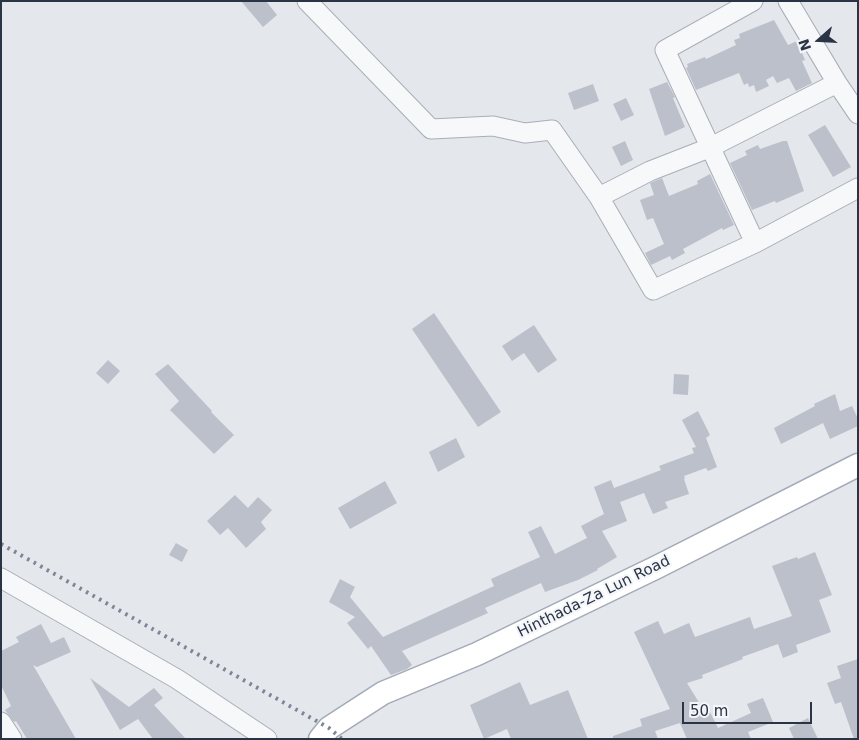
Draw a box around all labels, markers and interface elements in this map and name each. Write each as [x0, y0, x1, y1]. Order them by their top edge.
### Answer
north arrow [794, 15, 844, 65]
text: N [795, 37, 814, 53]
street label: Hinthada-Za Lun Road [515, 552, 673, 642]
scale bar [684, 692, 814, 724]
text: 50 m [690, 702, 728, 720]

